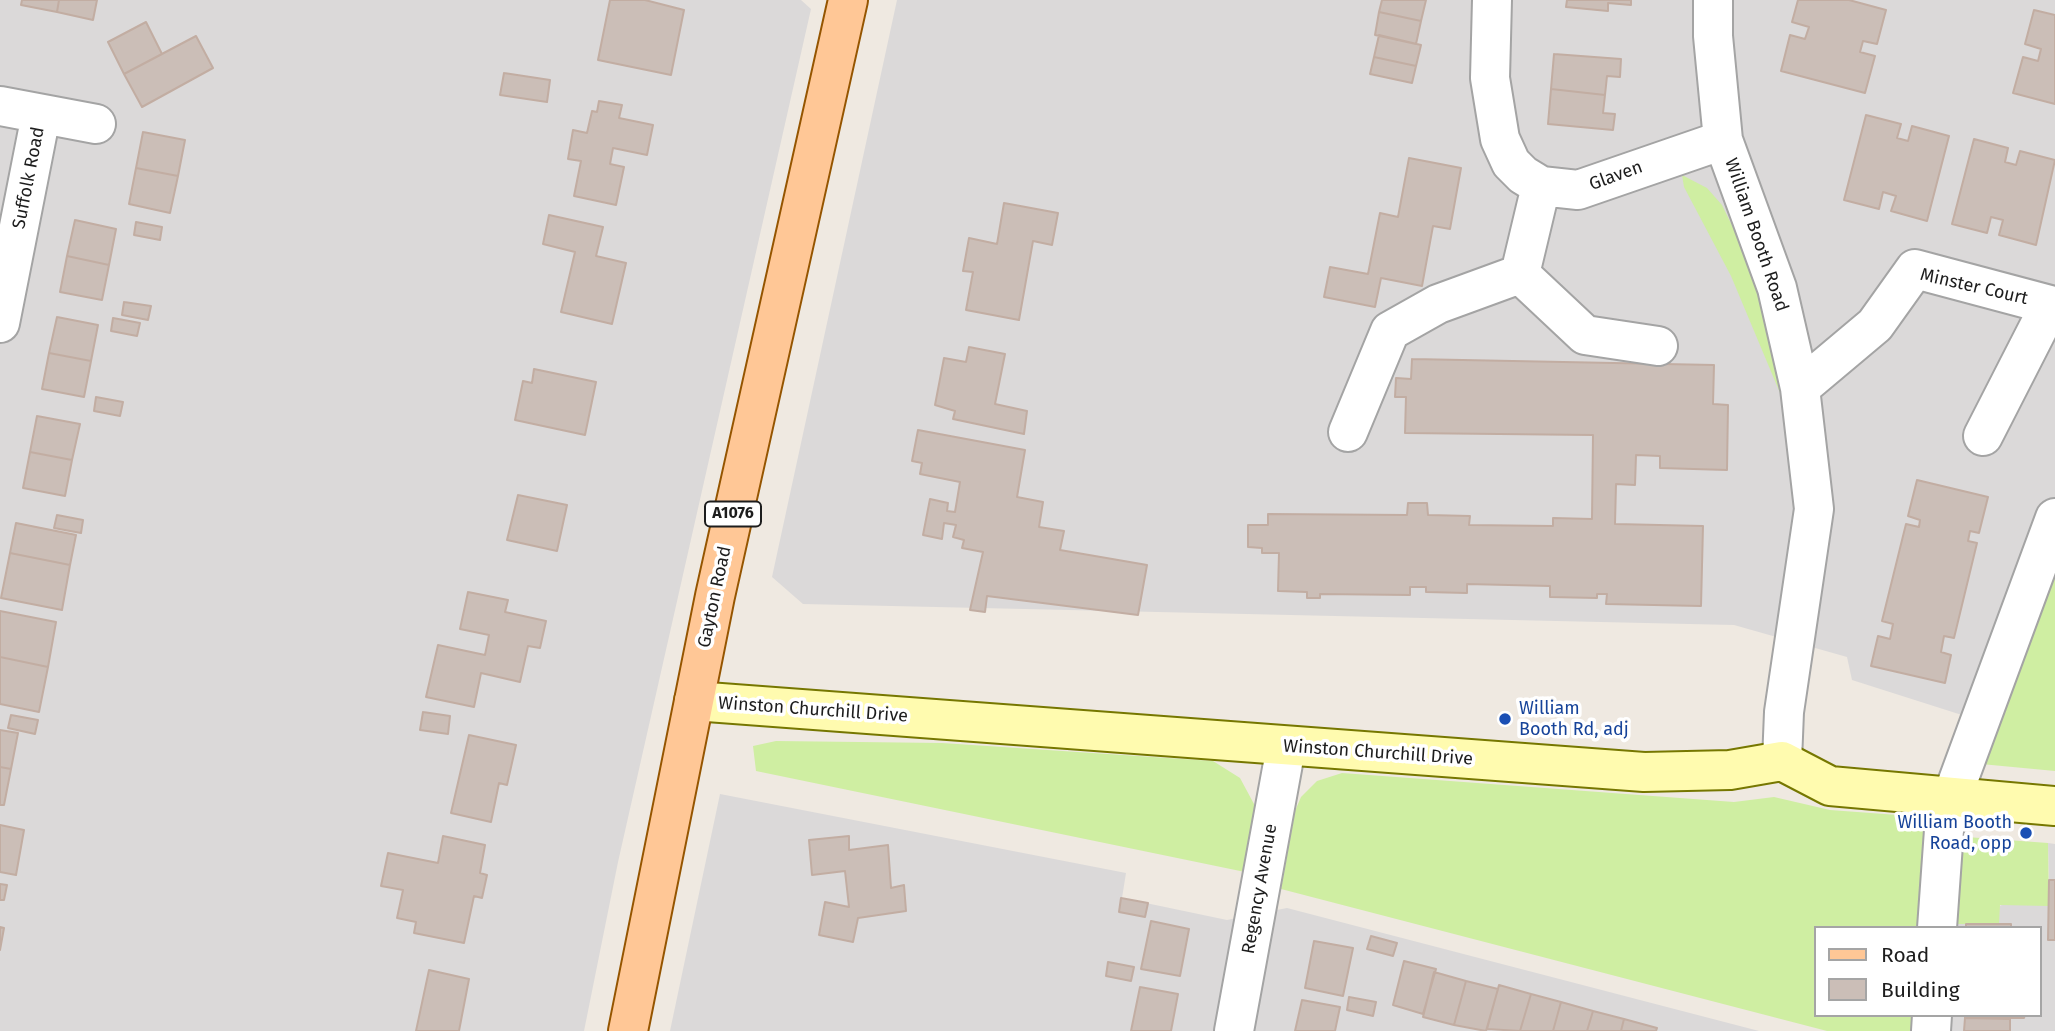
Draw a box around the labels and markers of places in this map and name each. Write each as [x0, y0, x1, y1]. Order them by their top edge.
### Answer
place label: William Booth Rd, adj [1519, 698, 1629, 740]
marker: William Booth Rd, adj [1497, 711, 1513, 727]
place label: William Booth Road, opp [1897, 812, 2012, 854]
marker: William Booth Road, opp [2018, 825, 2034, 841]

